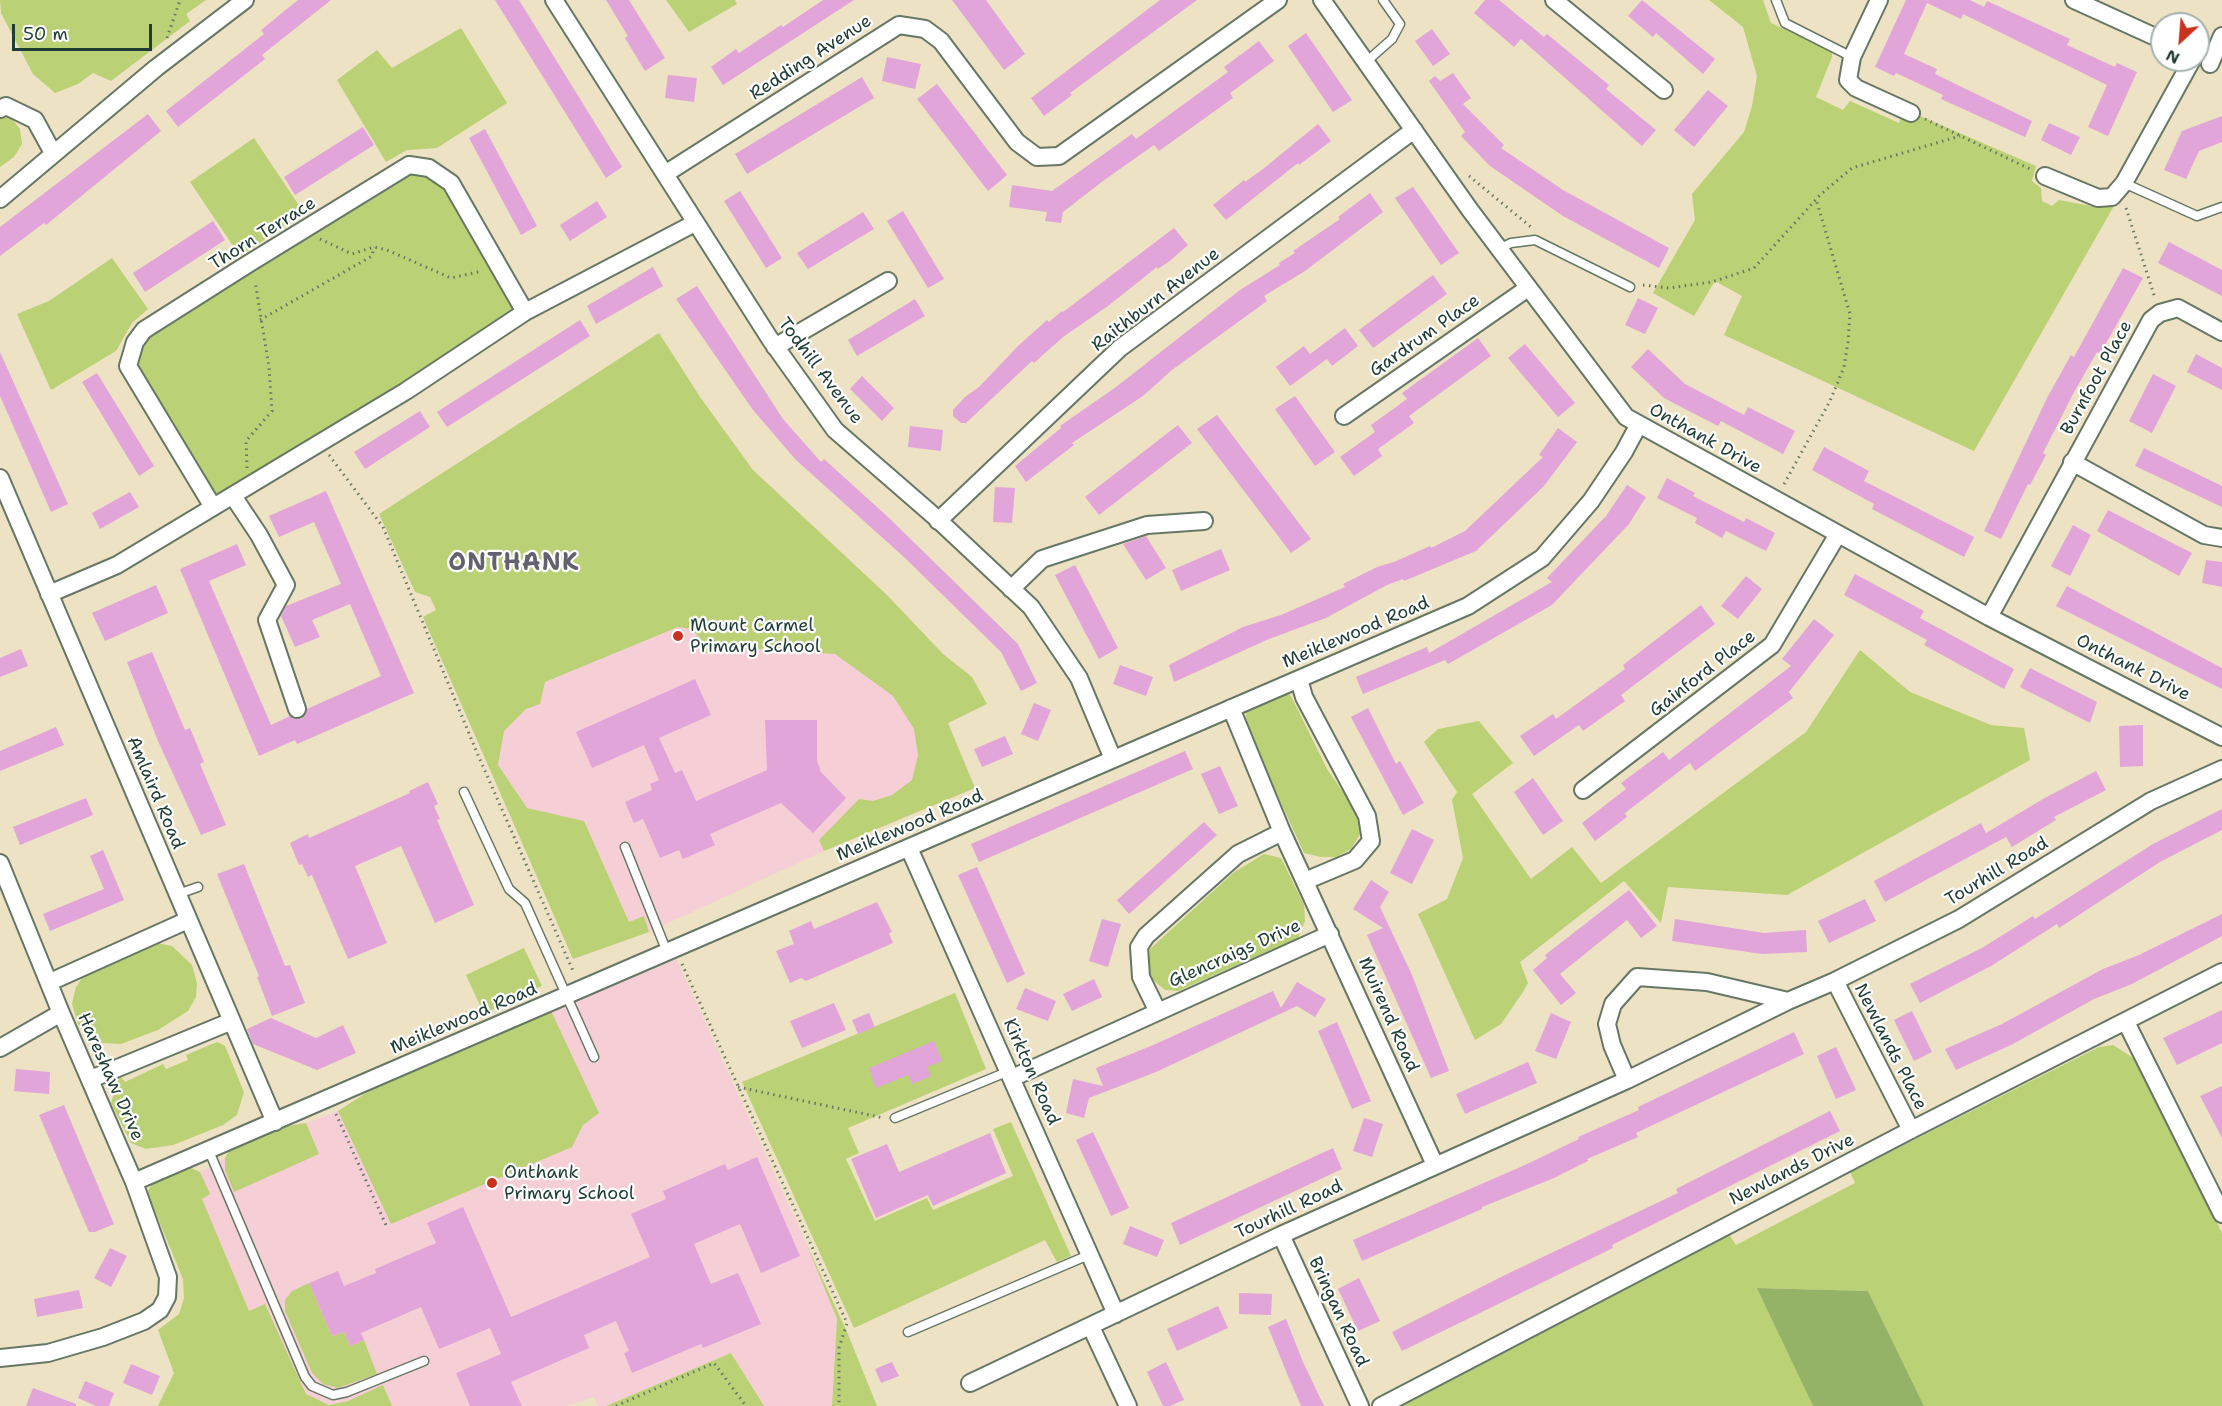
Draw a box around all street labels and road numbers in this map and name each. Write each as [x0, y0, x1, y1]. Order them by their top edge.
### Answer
street label: Redding Avenue [746, 11, 876, 105]
street label: Thorn Terrace [206, 193, 320, 275]
street label: Raithburn Avenue [1088, 243, 1224, 357]
street label: Gardrum Place [1366, 290, 1484, 382]
street label: Todhill Avenue [773, 314, 867, 428]
street label: Burnfoot Place [2057, 317, 2137, 439]
street label: Onthank Drive [1645, 399, 1765, 479]
street label: Meiklewood Road [1279, 592, 1433, 674]
street label: Gainford Place [1646, 626, 1760, 722]
street label: Onthank Drive [2072, 630, 2194, 706]
street label: Amlaird Road [122, 733, 188, 853]
street label: Meiklewood Road [833, 785, 987, 867]
street label: Tourhill Road [1942, 833, 2052, 911]
street label: Glencraigs Drive [1166, 915, 1304, 993]
street label: Muirend Road [1353, 954, 1423, 1076]
street label: Meiklewood Road [387, 978, 541, 1060]
street label: Newlands Place [1849, 980, 1931, 1114]
street label: Hareshaw Drive [72, 1010, 148, 1144]
street label: Kirkton Road [998, 1015, 1064, 1129]
street label: Newlands Drive [1726, 1129, 1858, 1211]
street label: Tourhill Road [1232, 1176, 1346, 1244]
street label: Bringan Road [1303, 1254, 1373, 1370]

